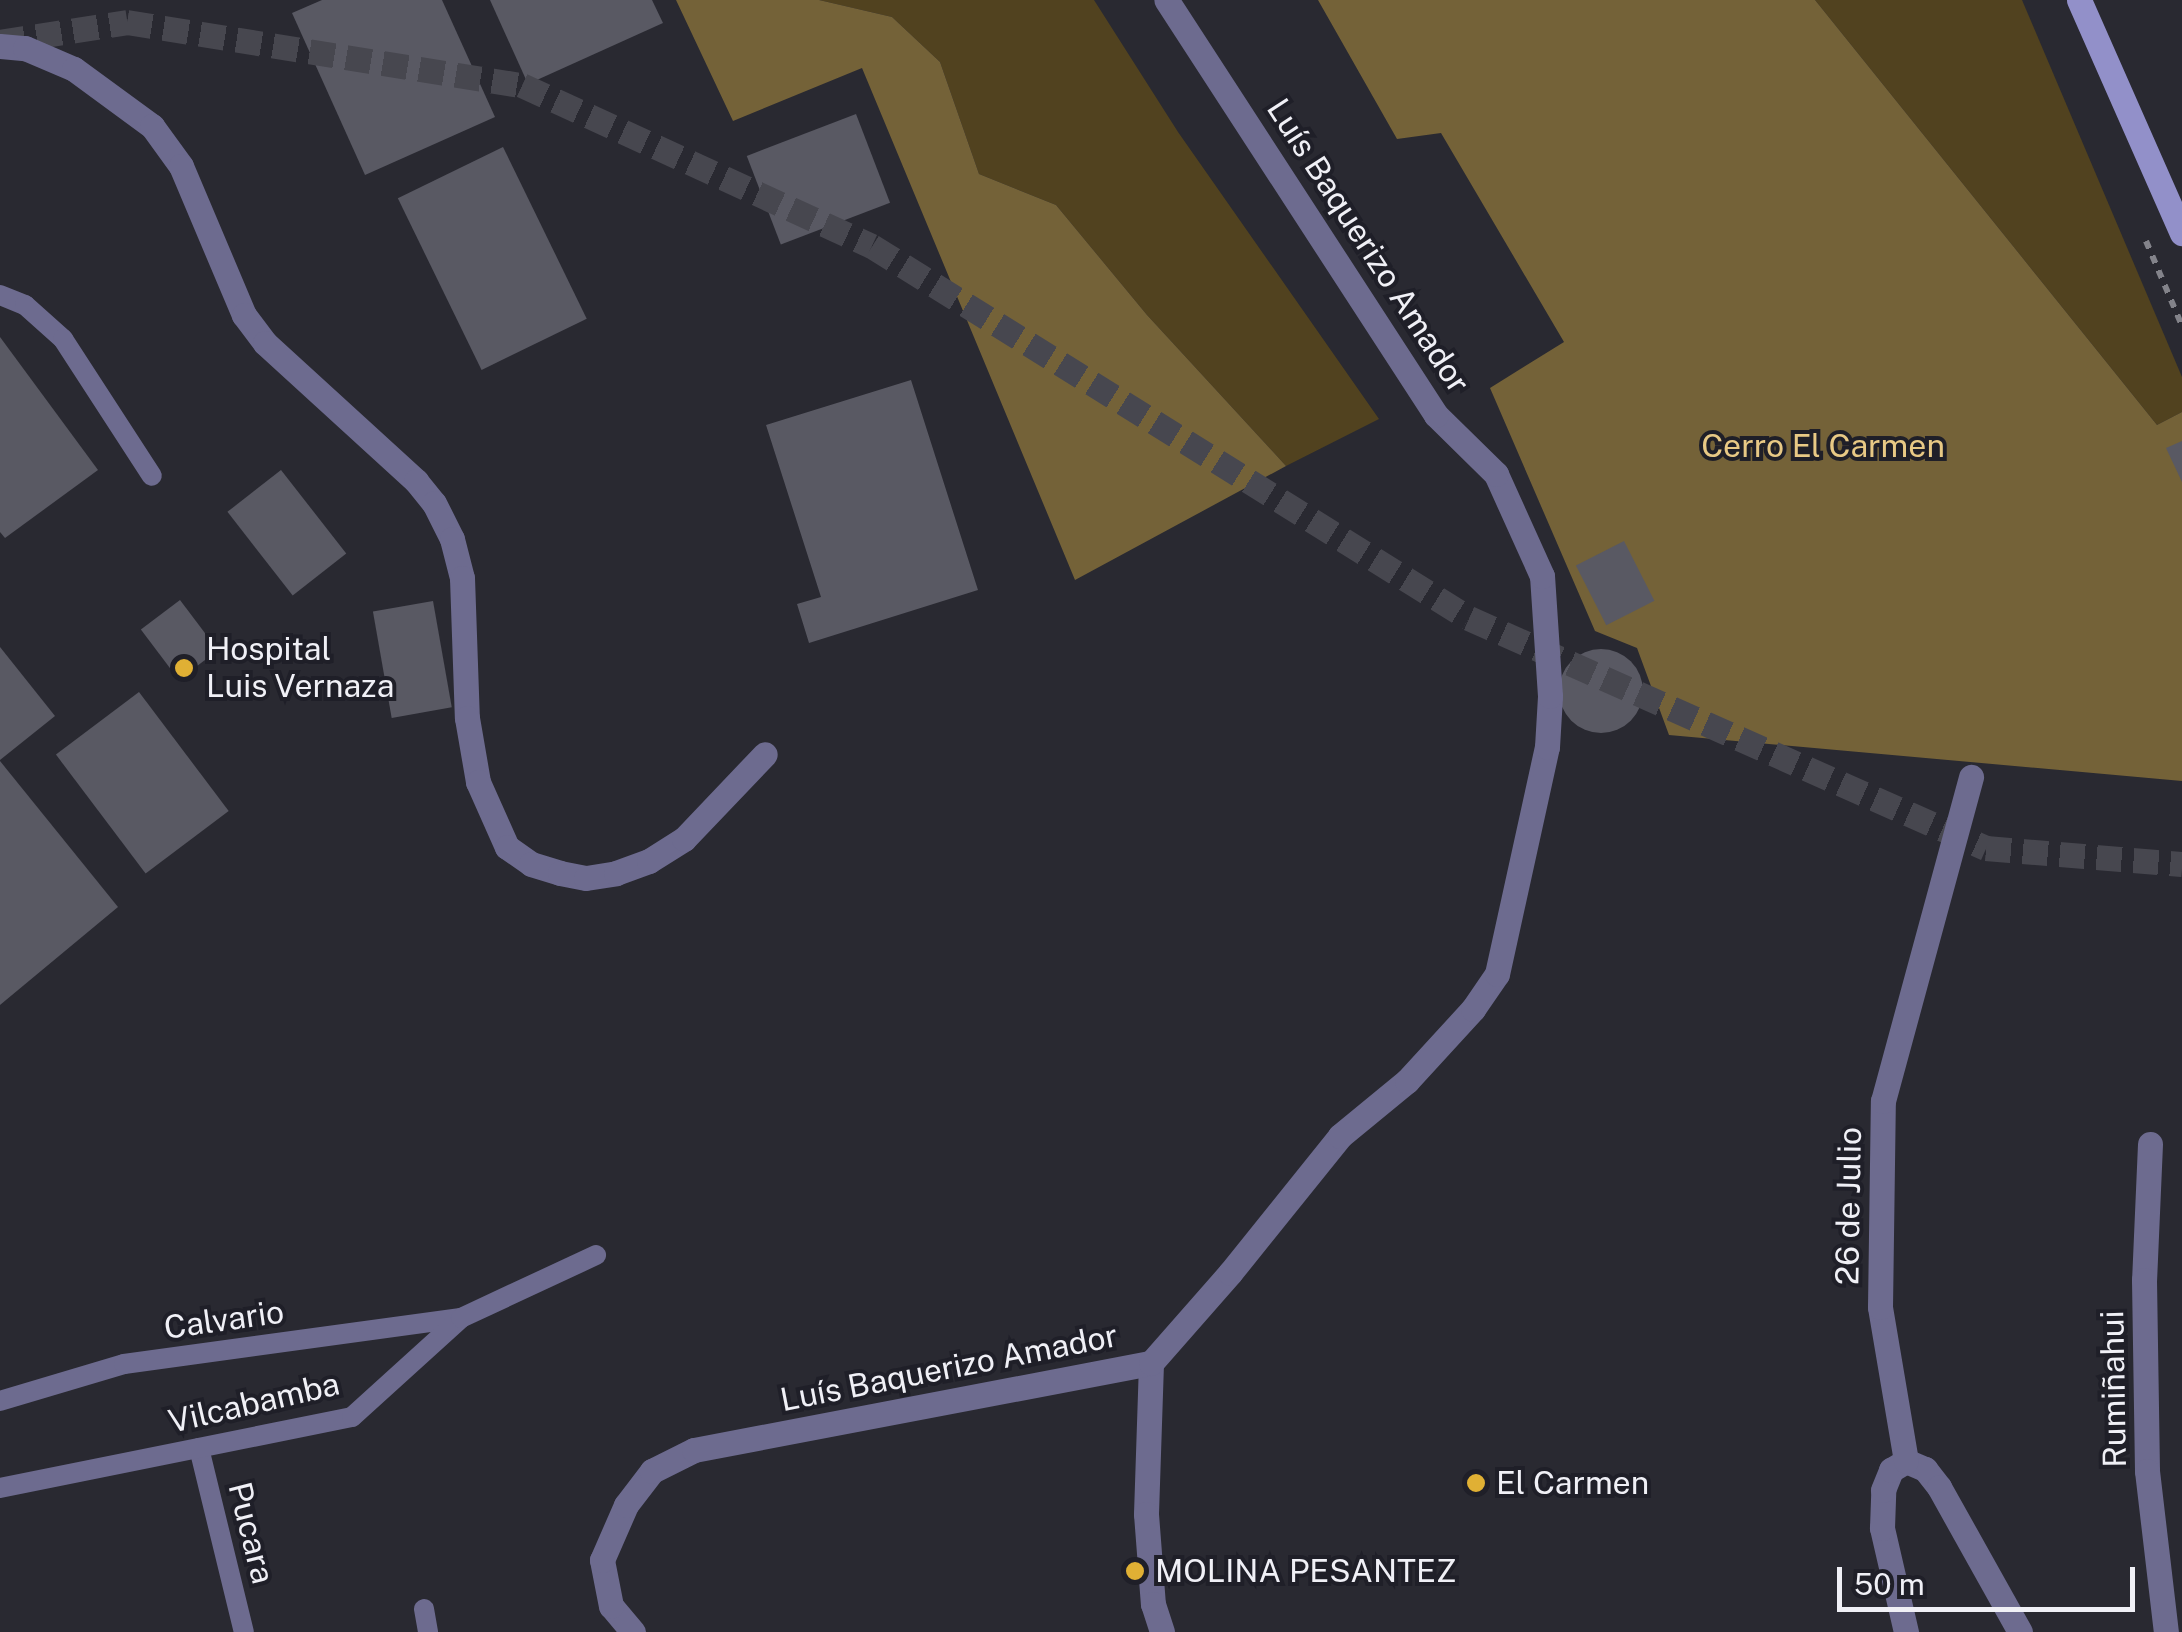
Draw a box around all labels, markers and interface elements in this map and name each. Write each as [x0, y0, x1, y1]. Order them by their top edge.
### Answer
street label: Luís Baquerizo Amador [1258, 92, 1478, 400]
park label: Cerro El Carmen [1701, 427, 1945, 465]
place label: Hospital Luis Vernaza [206, 631, 395, 706]
marker: Hospital Luis Vernaza [171, 655, 197, 681]
street label: 26 de Julio [1828, 1126, 1870, 1286]
street label: Calvario [162, 1293, 286, 1347]
street label: Rumiñahui [2093, 1310, 2135, 1468]
street label: Luís Baquerizo Amador [777, 1316, 1121, 1420]
street label: Vilcabamba [165, 1365, 343, 1441]
place label: El Carmen [1496, 1464, 1649, 1502]
marker: El Carmen [1465, 1472, 1487, 1494]
street label: Pucara [220, 1478, 282, 1588]
scale bar [1842, 1547, 2140, 1609]
place label: MOLINA PESANTEZ [1155, 1552, 1456, 1590]
marker: MOLINA PESANTEZ [1124, 1560, 1146, 1582]
text: 50 m [1854, 1566, 1925, 1602]

